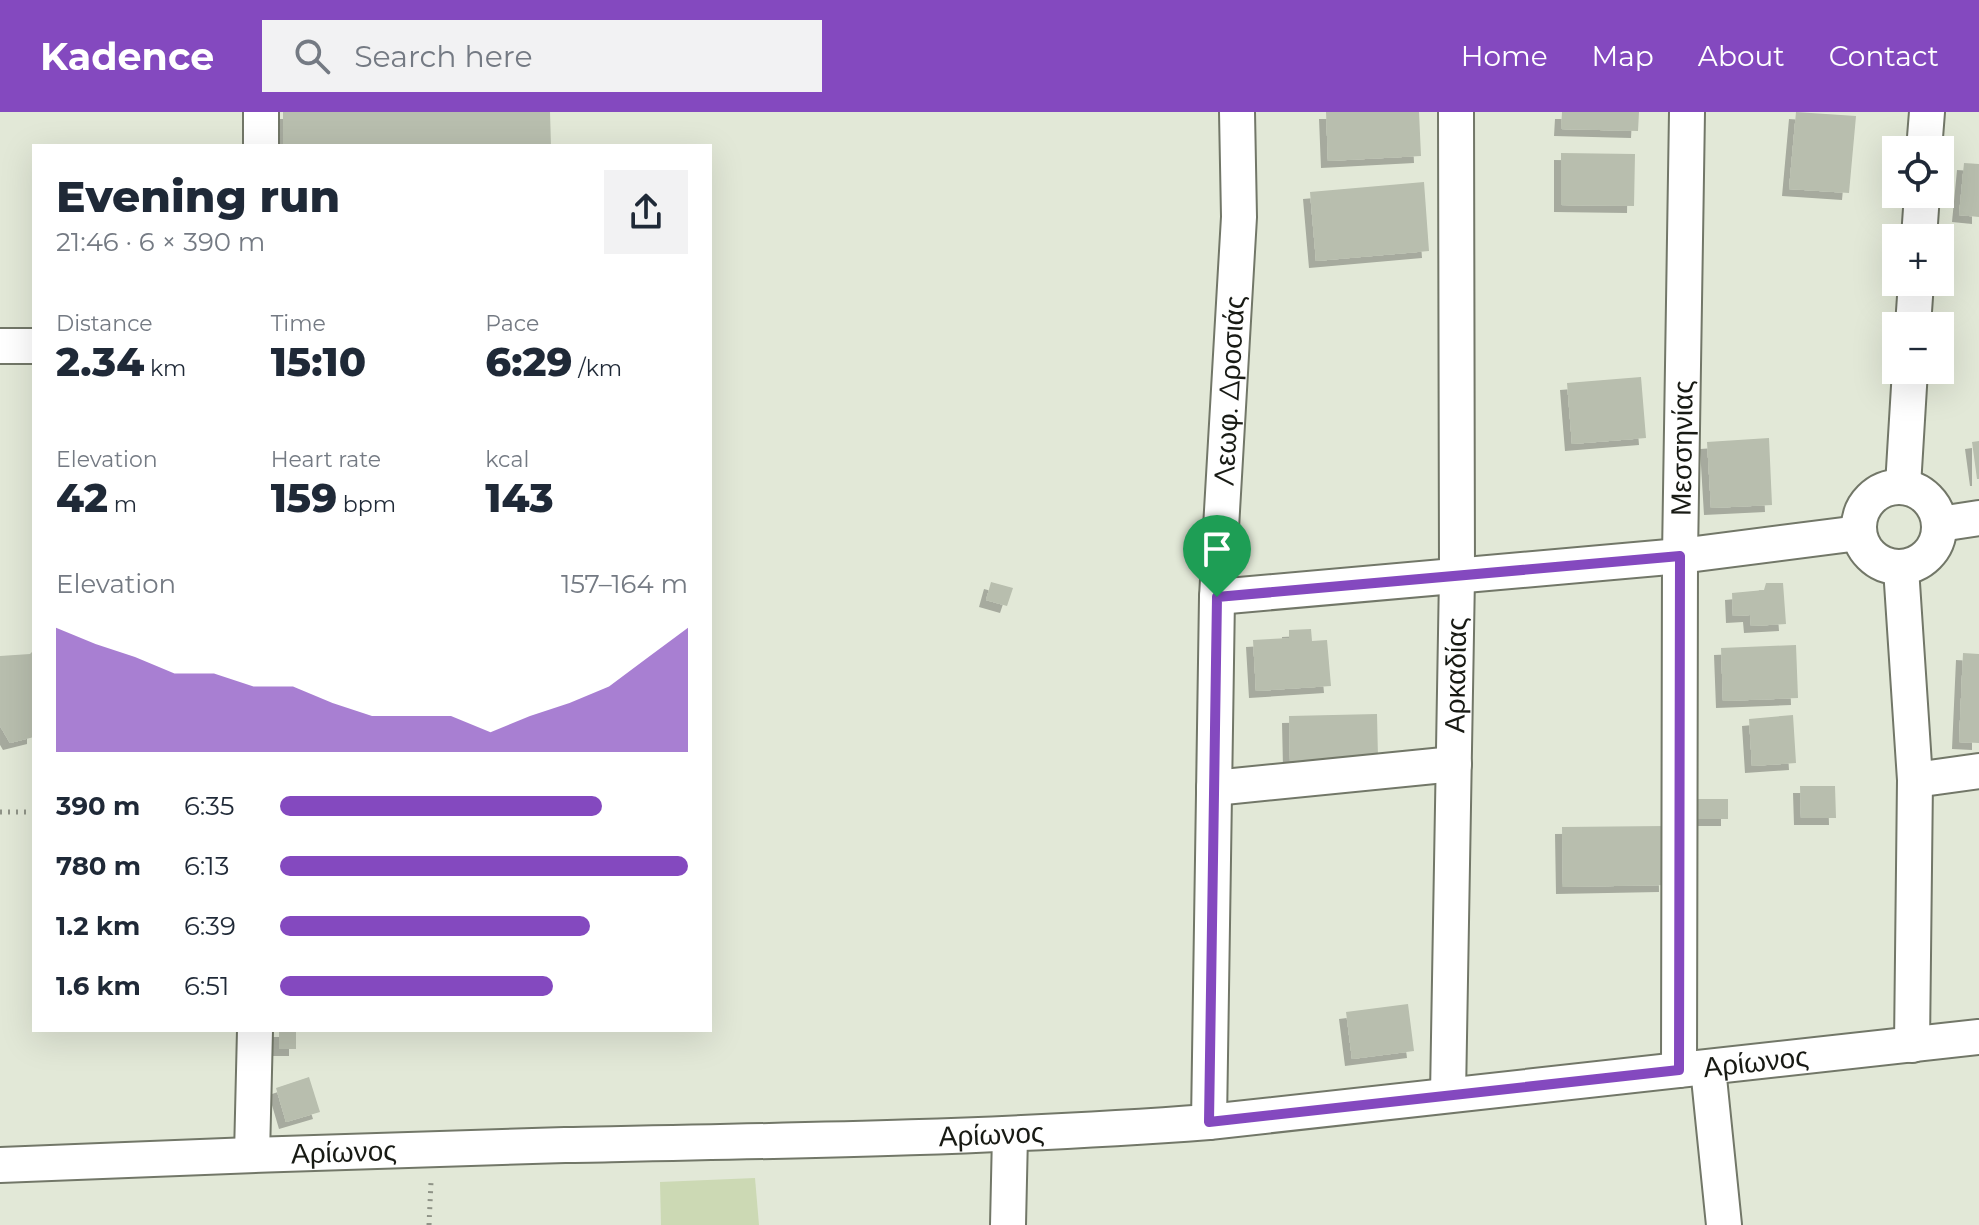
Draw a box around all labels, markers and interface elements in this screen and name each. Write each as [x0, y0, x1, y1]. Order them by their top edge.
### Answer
search box [262, 20, 822, 92]
text: Kadence [40, 33, 214, 80]
icon: search [290, 34, 334, 78]
text: Search here [354, 38, 533, 75]
text: Home [1461, 39, 1548, 73]
text: Map [1592, 39, 1654, 73]
text: About [1698, 39, 1785, 73]
text: Contact [1829, 39, 1939, 73]
map controls [1882, 136, 1954, 384]
button: locate [1882, 136, 1954, 208]
text: Evening run [56, 169, 340, 223]
button: share [604, 170, 688, 254]
button: + [1882, 224, 1954, 296]
text: 21:46 · 6 × 390 m [56, 226, 265, 258]
street label: Λεωφ. Δροσιάς [1206, 295, 1251, 486]
text: Distance [56, 310, 153, 337]
text: Time [271, 310, 326, 337]
text: Pace [485, 310, 539, 337]
button: − [1882, 312, 1954, 384]
text: 2.34 [56, 337, 144, 386]
text: 15:10 [271, 337, 366, 386]
text: 6:29 [485, 337, 573, 386]
text: km [144, 355, 186, 382]
text: /km [573, 355, 622, 382]
street label: Μεσσηνίας [1664, 380, 1700, 516]
text: Elevation [56, 446, 158, 473]
text: Heart rate [271, 446, 381, 473]
text: kcal [485, 446, 529, 473]
text: 42 [56, 473, 108, 522]
text: 159 [271, 473, 337, 522]
text: 143 [485, 473, 554, 522]
text: m [108, 491, 137, 518]
text: bpm [337, 491, 396, 518]
pin [1183, 515, 1251, 597]
icon: arrive [1195, 527, 1239, 571]
text: Elevation [56, 568, 176, 600]
text: 157–164 m [561, 568, 688, 600]
street label: Αρκαδίας [1437, 617, 1473, 733]
text: 390 m [56, 790, 140, 822]
text: 6:35 [184, 790, 234, 822]
text: 780 m [56, 850, 141, 882]
text: 6:13 [184, 850, 229, 882]
text: 1.2 km [56, 910, 140, 942]
text: 6:39 [184, 910, 236, 942]
text: 1.6 km [56, 970, 141, 1002]
text: 6:51 [184, 970, 229, 1002]
street label: Αρίωνος [1701, 1039, 1810, 1084]
street label: Αρίωνος [938, 1115, 1045, 1153]
street label: Αρίωνος [290, 1133, 397, 1171]

